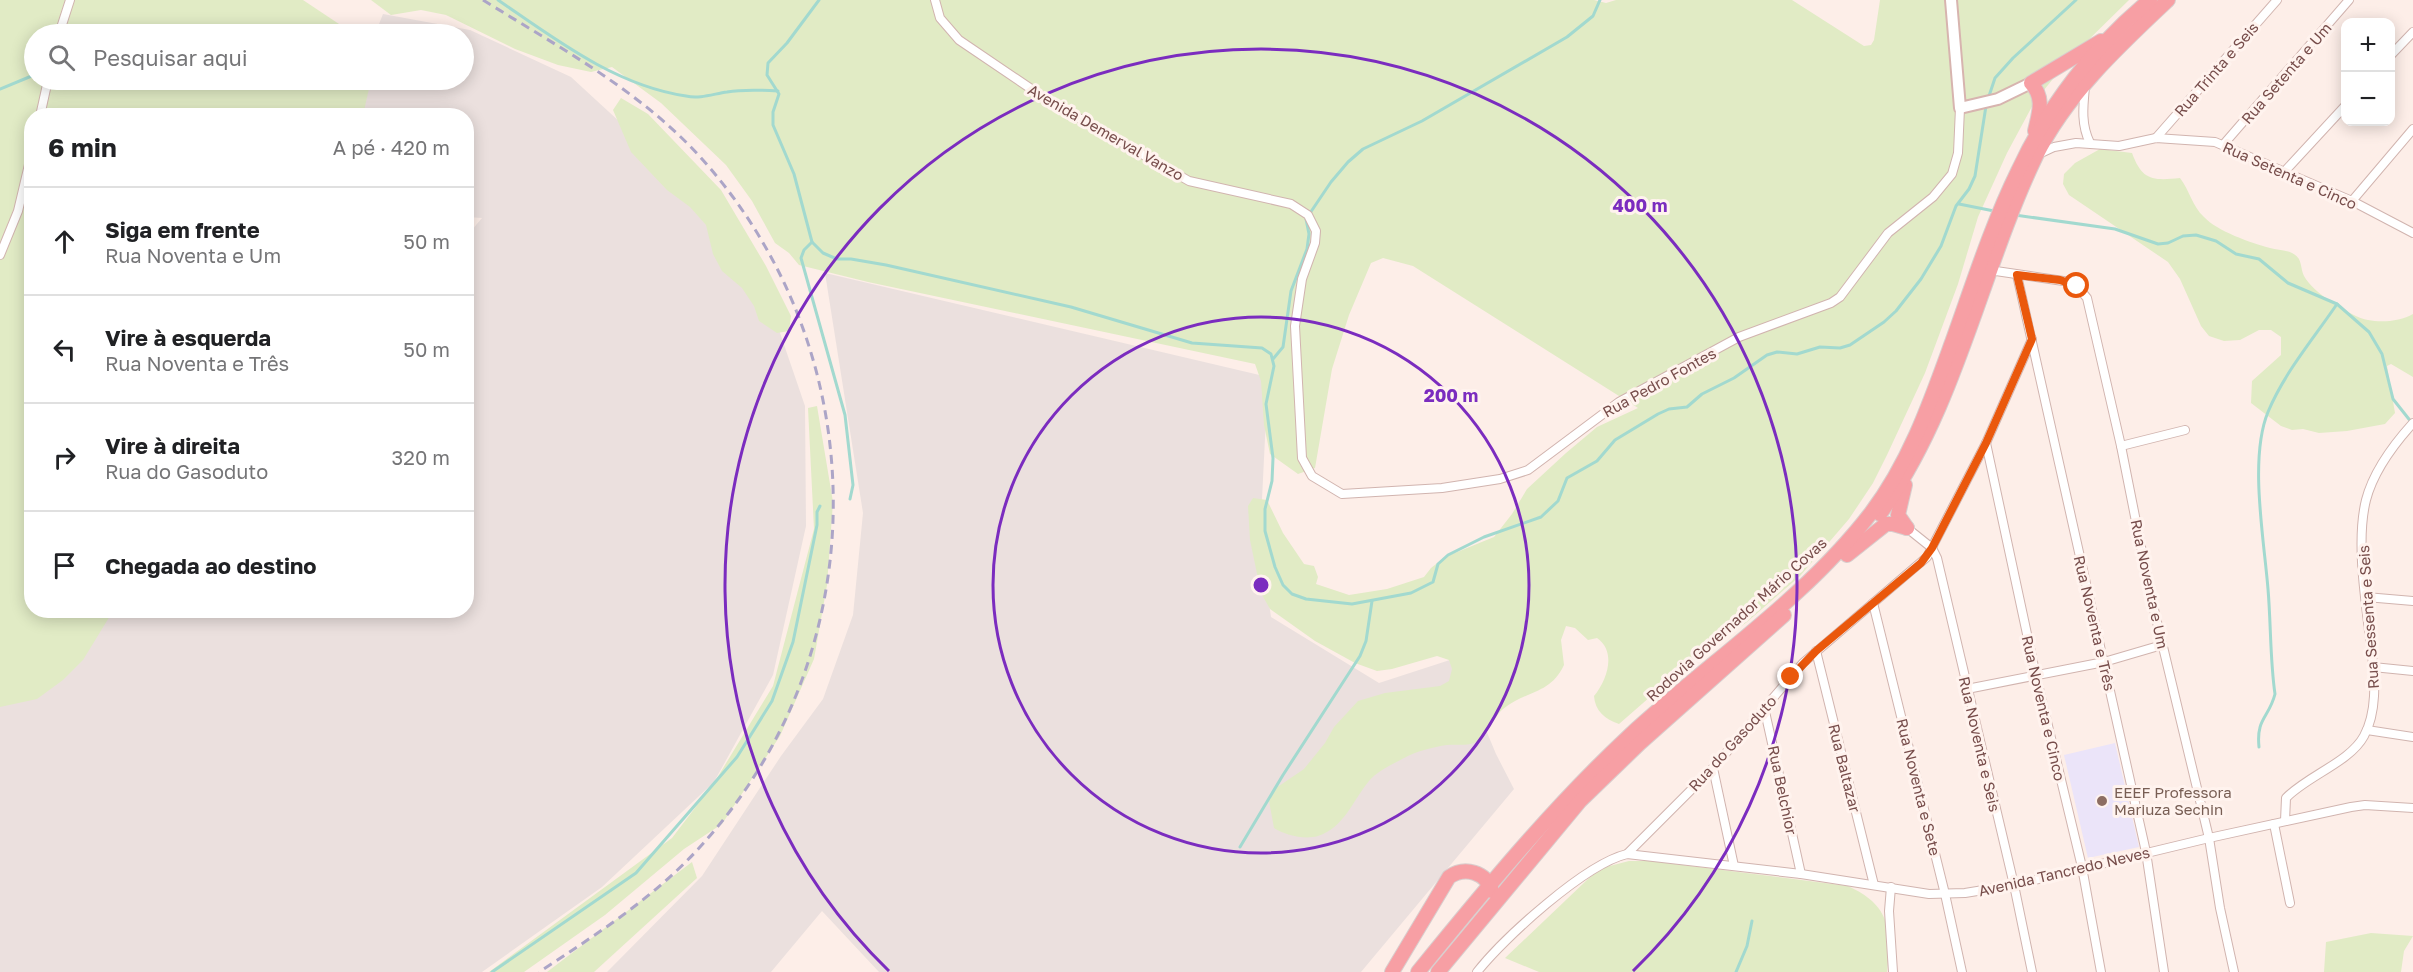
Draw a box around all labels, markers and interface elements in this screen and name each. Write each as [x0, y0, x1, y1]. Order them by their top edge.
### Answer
street label: Rua Trinta e Seis [2170, 18, 2262, 120]
map controls [2341, 18, 2395, 126]
button: + [2341, 18, 2395, 72]
street label: Rua Setenta e Um [2237, 19, 2335, 127]
search box [24, 24, 474, 90]
icon: search [45, 41, 78, 74]
text: Pesquisar aqui [93, 44, 248, 71]
button: − [2341, 72, 2395, 126]
street label: Avenida Demerval Vanzo [1025, 80, 1187, 184]
text: 6 min [48, 132, 117, 163]
text: A pé · 420 m [333, 135, 450, 159]
street label: Rua Setenta e Cinco [2220, 137, 2360, 213]
text: 400 m [1613, 194, 1667, 216]
text: Siga em frente [105, 216, 260, 243]
icon: ahead [48, 225, 81, 258]
text: 50 m [403, 229, 450, 253]
text: Rua Noventa e Um [105, 243, 281, 267]
route start [2063, 272, 2089, 298]
text: Vire à esquerda [105, 324, 271, 351]
icon: left [48, 333, 81, 366]
text: 50 m [403, 337, 450, 361]
street label: Rua Pedro Fontes [1599, 343, 1719, 421]
text: Rua Noventa e Três [105, 351, 289, 375]
text: 200 m [1424, 384, 1478, 406]
text: Vire à direita [105, 432, 240, 459]
icon: right [48, 441, 81, 474]
text: 320 m [392, 445, 450, 469]
text: Rua do Gasoduto [105, 459, 268, 483]
street label: Rua Noventa e Um [2127, 518, 2173, 650]
street label: Rodovia Governador Mário Covas [1642, 533, 1830, 705]
street label: Rua Sessenta e Seis [2354, 544, 2382, 690]
icon: arrive [48, 549, 81, 582]
text: Chegada ao destino [105, 552, 317, 579]
street label: Rua Noventa e Três [2071, 554, 2119, 692]
centre of rings [1251, 575, 1271, 595]
street label: Rua Noventa e Cinco [2019, 634, 2069, 782]
route end [1777, 663, 1803, 689]
street label: Rua Noventa e Seis [1956, 675, 2004, 813]
street label: Rua do Gasoduto [1684, 691, 1780, 795]
street label: Rua Noventa e Sete [1893, 716, 1945, 858]
street label: Rua Baltazar [1825, 722, 1865, 814]
street label: Rua Belchior [1765, 744, 1801, 836]
place label: EEEF Professora Mariuza Sechin [2114, 783, 2232, 818]
marker: EEEF Professora Mariuza Sechin [2095, 794, 2109, 808]
street label: Avenida Tancredo Neves [1977, 842, 2152, 899]

